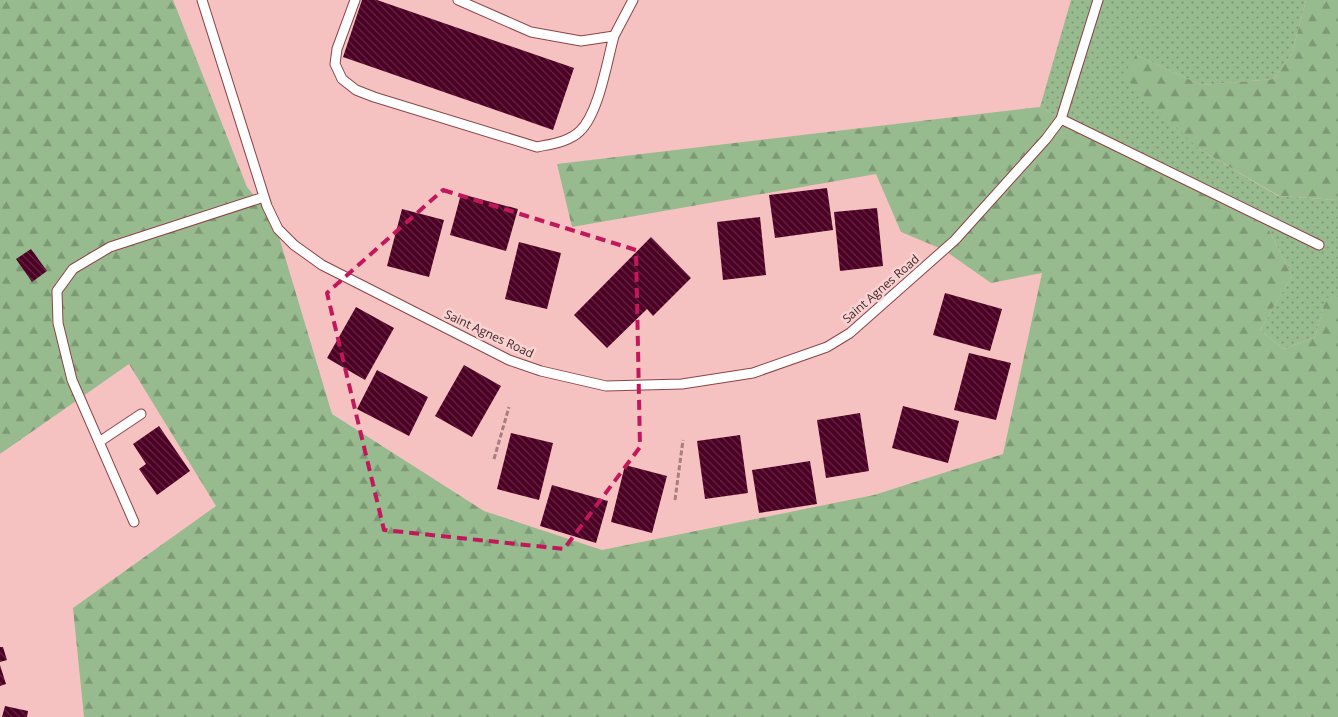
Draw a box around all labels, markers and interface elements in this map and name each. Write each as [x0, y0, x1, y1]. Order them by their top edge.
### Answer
street label: Saint Agnes Road [839, 250, 923, 327]
street label: Saint Agnes Road [442, 305, 537, 362]

